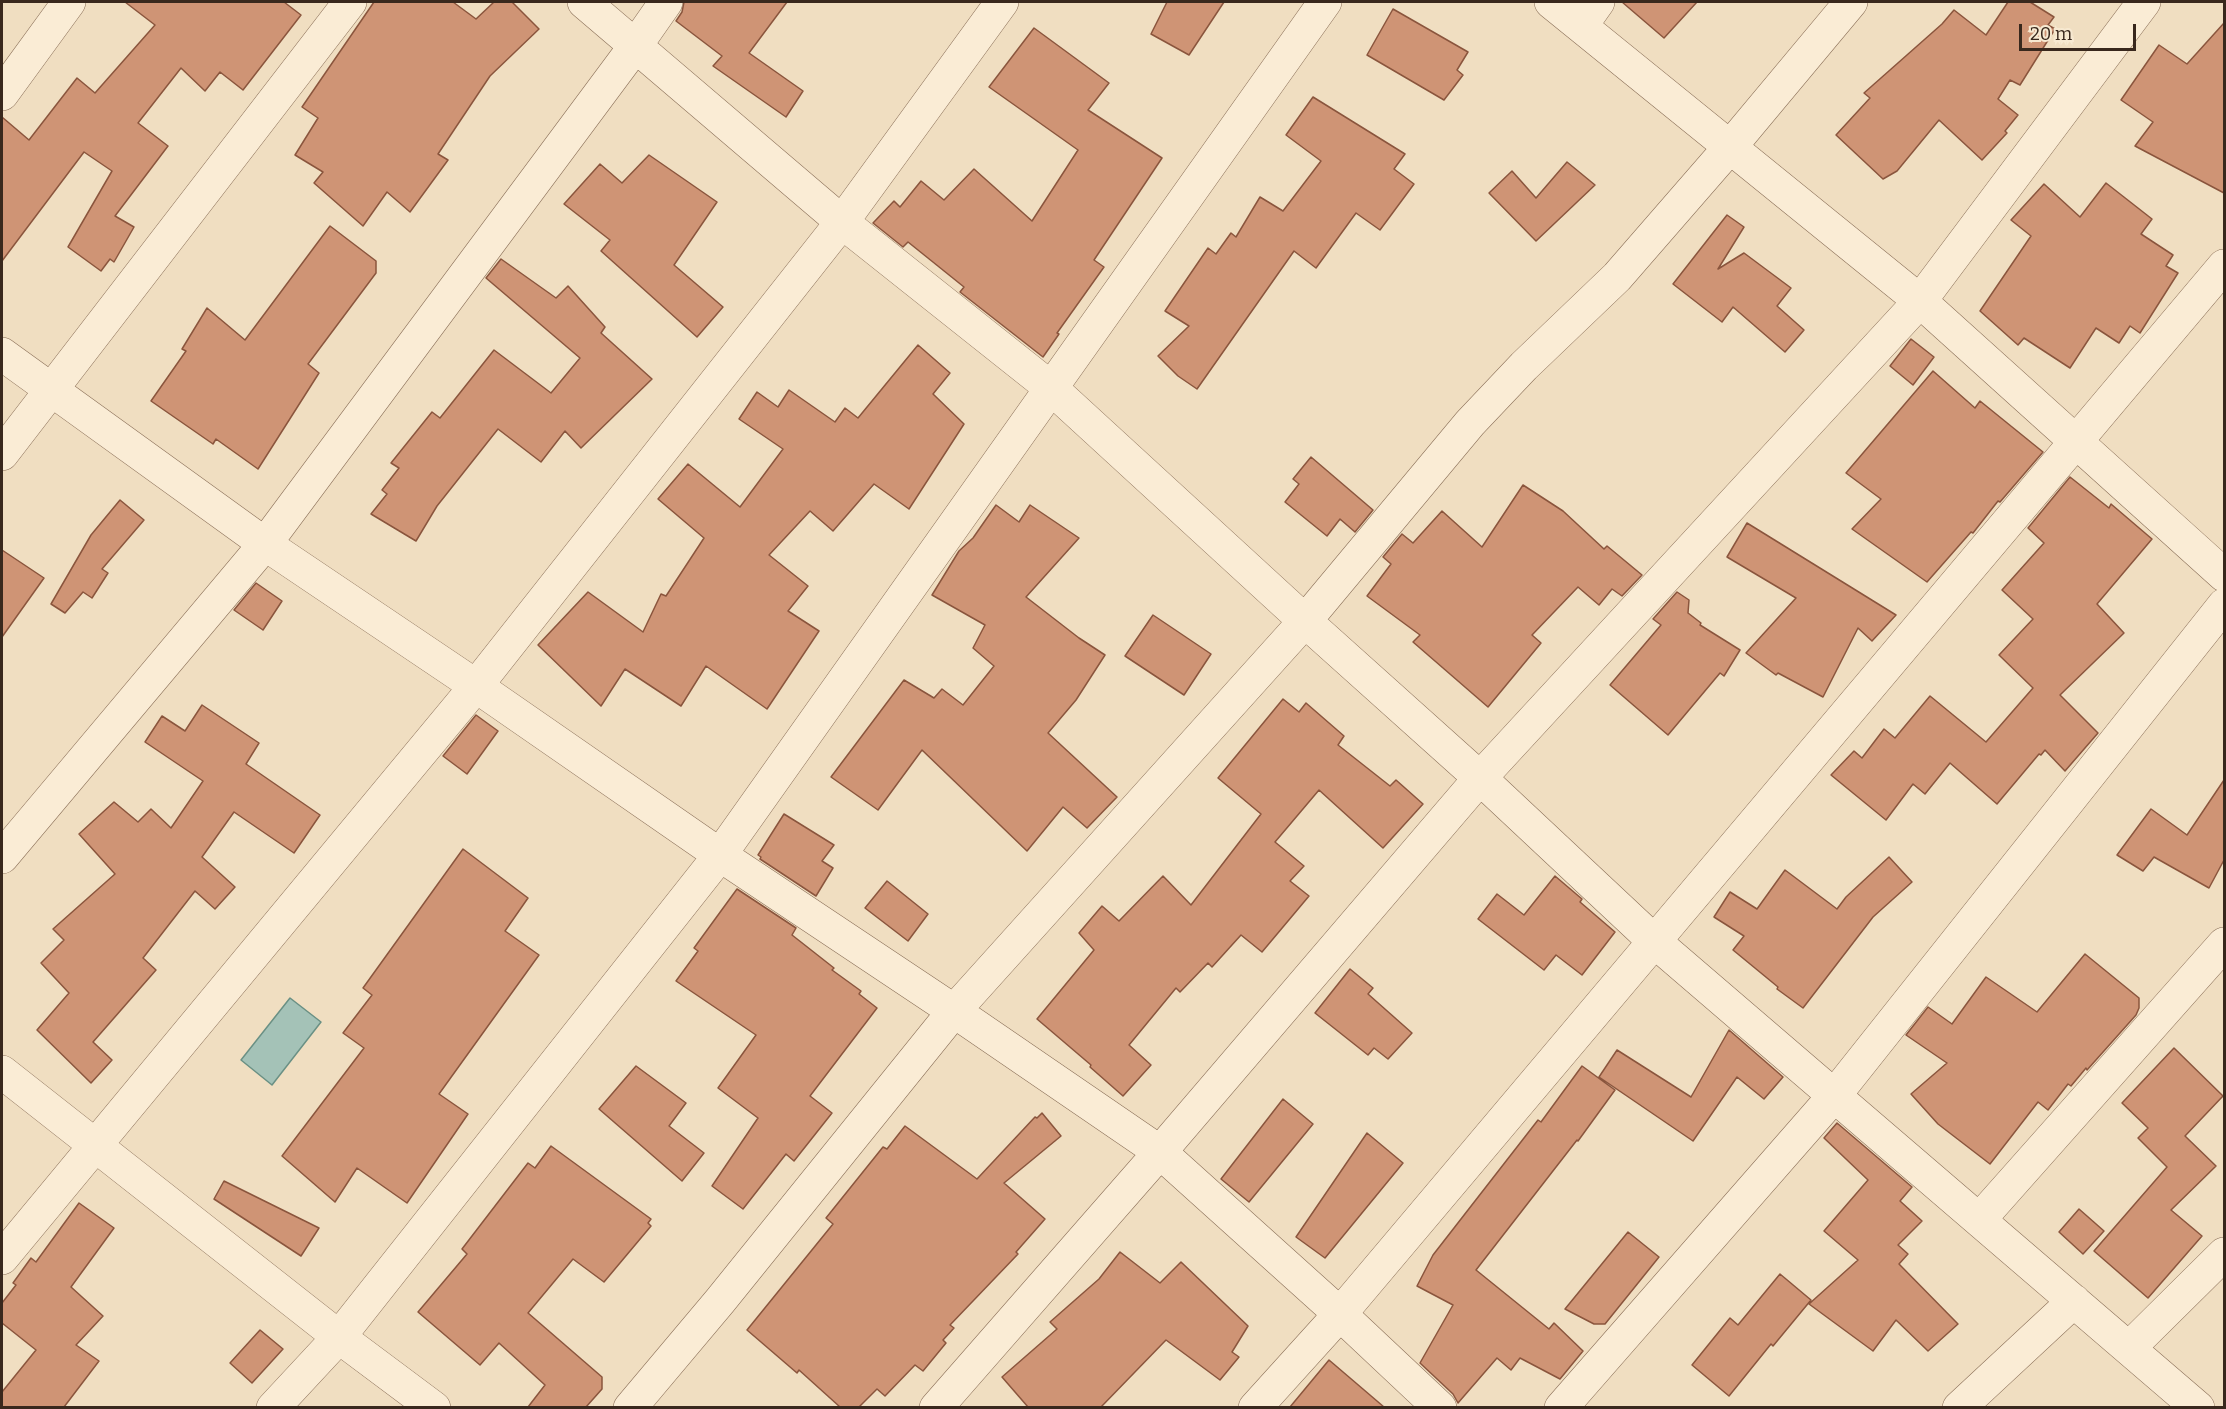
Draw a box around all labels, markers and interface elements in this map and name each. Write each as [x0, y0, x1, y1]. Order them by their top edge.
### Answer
scale bar [2022, 12, 2139, 50]
text: 20 m [2030, 23, 2072, 45]

